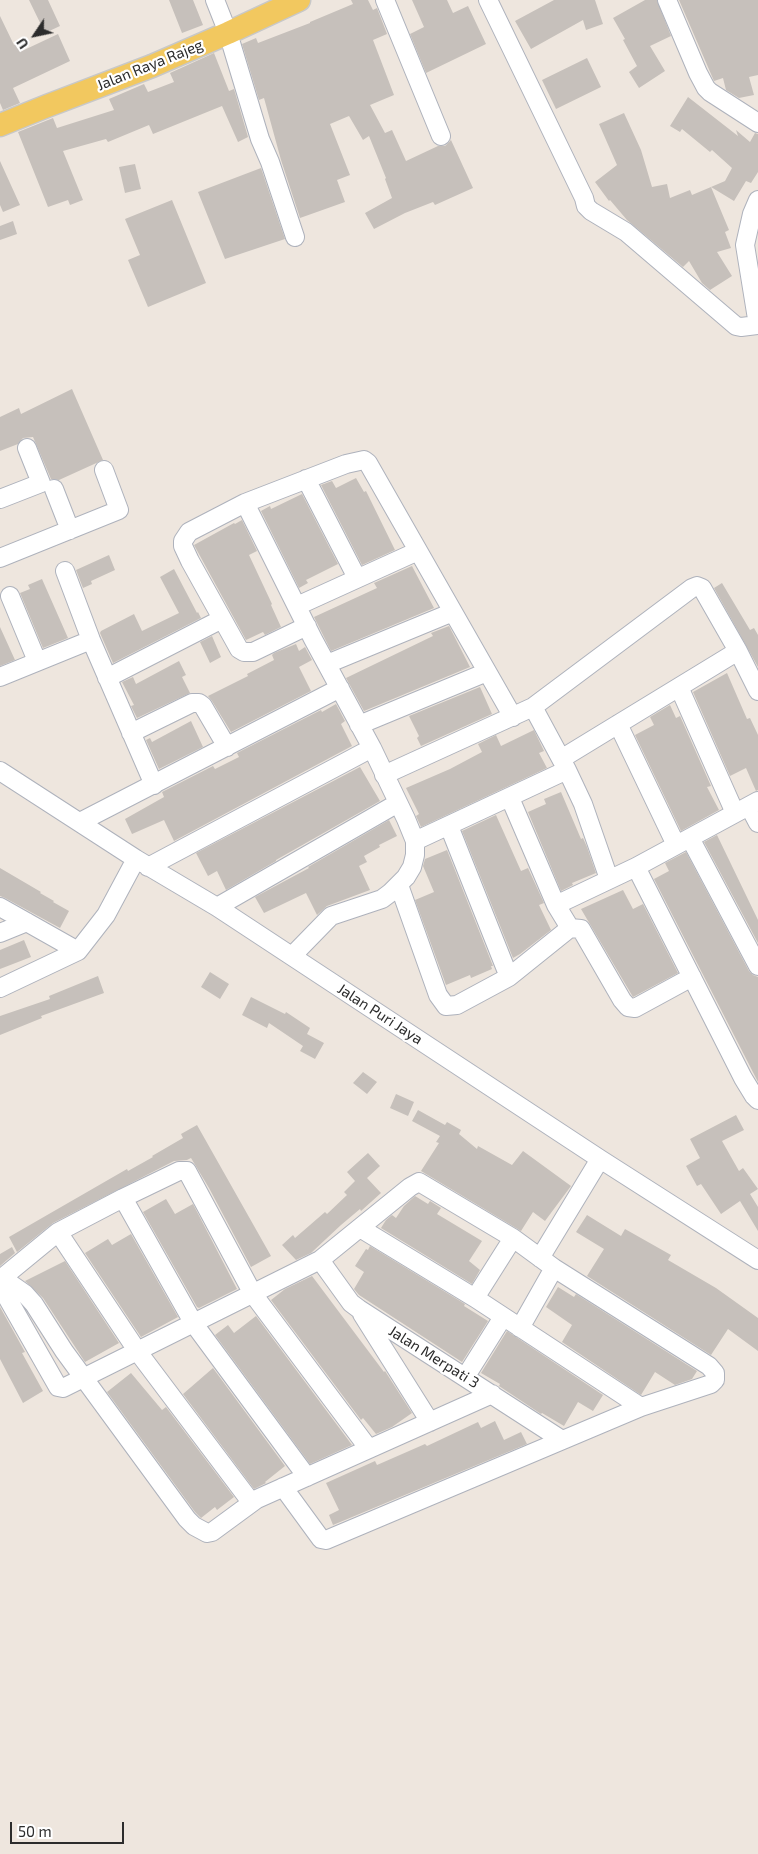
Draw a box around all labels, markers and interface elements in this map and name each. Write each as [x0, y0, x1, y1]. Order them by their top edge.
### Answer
north arrow [10, 10, 60, 60]
text: U [12, 35, 32, 52]
street label: Jalan Raya Rajeg [94, 36, 206, 94]
street label: Jalan Puri Jaya [334, 980, 426, 1048]
street label: Jalan Merpati 3 [385, 1322, 483, 1392]
scale bar [12, 1812, 126, 1844]
text: 50 m [18, 1822, 52, 1840]

